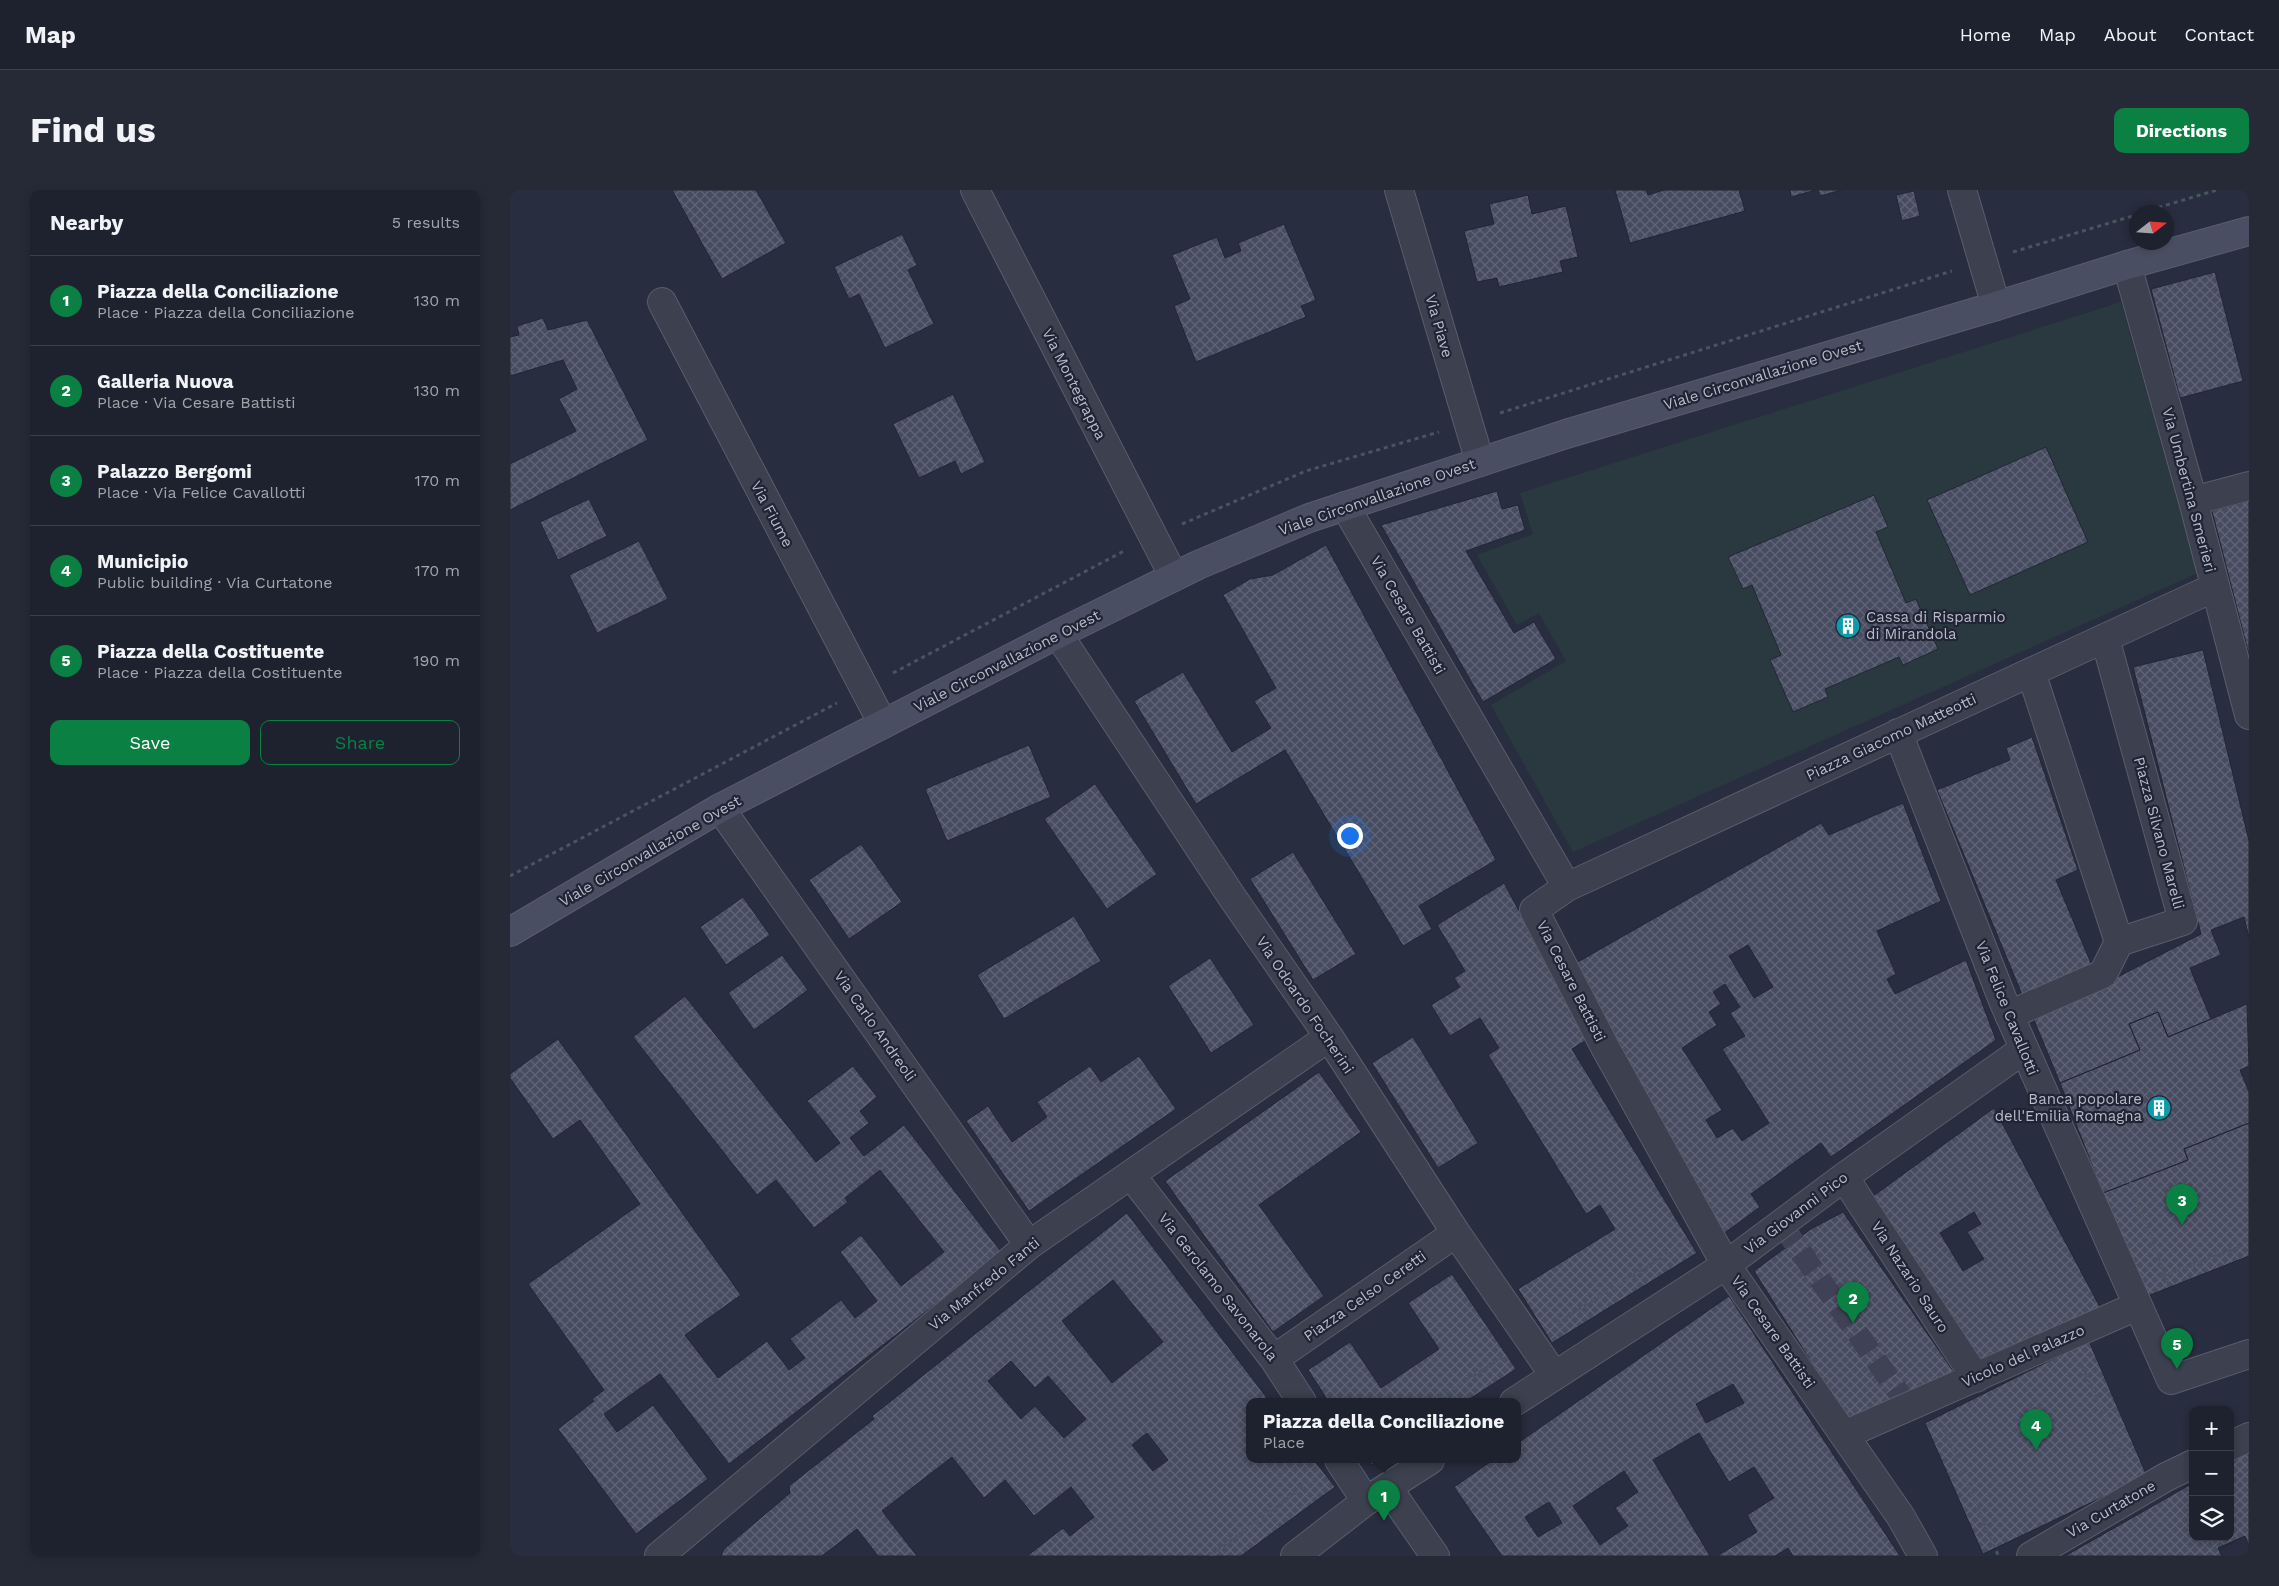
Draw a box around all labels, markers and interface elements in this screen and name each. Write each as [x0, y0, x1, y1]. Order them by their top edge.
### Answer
text: Map [25, 21, 76, 49]
text: Home [1960, 24, 2011, 45]
text: Map [2039, 24, 2076, 45]
text: About [2104, 24, 2156, 45]
text: Contact [2184, 24, 2254, 45]
button: Directions [2114, 108, 2249, 153]
text: Find us [30, 109, 156, 151]
north arrow [2129, 205, 2174, 250]
text: Nearby [50, 210, 123, 235]
text: 5 results [392, 213, 460, 232]
text: Piazza della Conciliazione [97, 280, 338, 303]
text: 1 [63, 291, 69, 310]
text: 130 m [414, 291, 460, 310]
street label: Via Piave [1421, 292, 1457, 360]
text: Place · Piazza della Conciliazione [97, 303, 354, 322]
street label: Via Montegrappa [1038, 325, 1110, 443]
street label: Viale Circonvallazione Ovest [1661, 336, 1865, 414]
text: Galleria Nuova [97, 370, 234, 393]
text: 2 [61, 381, 71, 400]
text: 130 m [414, 381, 460, 400]
text: Place · Via Cesare Battisti [97, 393, 296, 412]
street label: Via Umbertina Smerieri [2158, 406, 2220, 574]
street label: Viale Circonvallazione Ovest [1276, 455, 1478, 539]
text: Palazzo Bergomi [97, 460, 252, 483]
text: 3 [61, 471, 71, 490]
text: 170 m [414, 471, 460, 490]
street label: Via Fiume [747, 478, 797, 550]
text: Place · Via Felice Cavallotti [97, 483, 305, 502]
text: Municipio [97, 550, 188, 573]
street label: Via Cesare Battisti [1367, 553, 1449, 677]
text: 4 [61, 561, 71, 580]
text: 170 m [414, 561, 460, 580]
text: Public building · Via Curtatone [97, 573, 333, 592]
street label: Viale Circonvallazione Ovest [911, 606, 1104, 716]
place label: Cassa di Risparmio di Mirandola [1866, 608, 2005, 643]
building icon: Cassa di Risparmio di Mirandola [1835, 613, 1861, 639]
text: Piazza della Costituente [97, 640, 324, 663]
text: 5 [61, 651, 71, 670]
text: 190 m [413, 651, 460, 670]
text: Place · Piazza della Costituente [97, 663, 342, 682]
street label: Piazza Giacomo Matteotti [1803, 690, 1979, 784]
button: Save [50, 720, 250, 765]
button: Share [260, 720, 460, 765]
street label: Piazza Silvano Marelli [2130, 755, 2188, 911]
street label: Viale Circonvallazione Ovest [556, 791, 745, 911]
your location [1337, 823, 1363, 849]
street label: Via Cesare Battisti [1533, 917, 1609, 1045]
street label: Via Odoardo Focherini [1252, 933, 1358, 1077]
street label: Via Felice Cavallotti [1972, 938, 2042, 1078]
street label: Via Carlo Andreoli [830, 967, 920, 1085]
place label: Banca popolare dell'Emilia Romagna [1995, 1090, 2142, 1125]
building icon: Banca popolare dell'Emilia Romagna [2146, 1095, 2172, 1121]
street label: Via Giovanni Pico [1741, 1168, 1851, 1258]
pin: 3 [2166, 1184, 2198, 1225]
street label: Via Gerolamo Savonarola [1155, 1209, 1282, 1365]
street label: Via Nazario Sauro [1867, 1218, 1953, 1336]
street label: Via Manfredo Fanti [925, 1234, 1043, 1334]
street label: Piazza Celso Ceretti [1300, 1247, 1430, 1345]
street label: Via Cesare Battisti [1727, 1272, 1819, 1392]
pin: 2 [1837, 1282, 1869, 1323]
street label: Vicolo del Palazzo [1959, 1321, 2087, 1391]
pin: 5 [2161, 1328, 2193, 1369]
popup [1246, 1398, 1521, 1463]
map controls [2189, 1406, 2234, 1541]
button: + [2189, 1406, 2234, 1451]
pin: 4 [2020, 1409, 2052, 1450]
text: Piazza della Conciliazione [1263, 1410, 1504, 1433]
text: Place [1263, 1433, 1305, 1452]
button: − [2189, 1451, 2234, 1496]
street label: Via Curtatone [2063, 1476, 2159, 1542]
pin: 1 [1368, 1480, 1400, 1521]
button: layers [2189, 1496, 2234, 1541]

